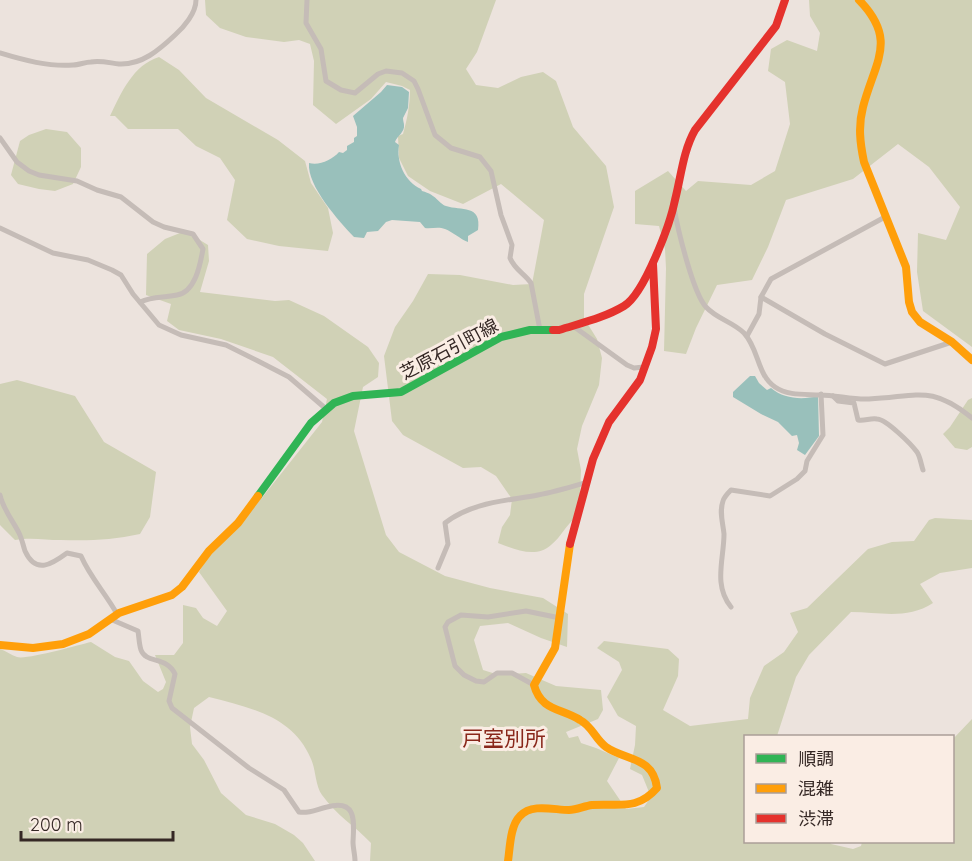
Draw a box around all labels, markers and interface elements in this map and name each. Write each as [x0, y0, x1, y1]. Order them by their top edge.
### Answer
street label: 芝原石引町線 [396, 313, 502, 385]
district label: 戸室別所 [462, 725, 546, 751]
legend [744, 735, 954, 843]
text: 順調 [798, 747, 834, 770]
text: 混雑 [798, 777, 834, 800]
scale bar [21, 804, 172, 842]
text: 渋滞 [798, 807, 834, 830]
text: 200 m [30, 813, 83, 836]

